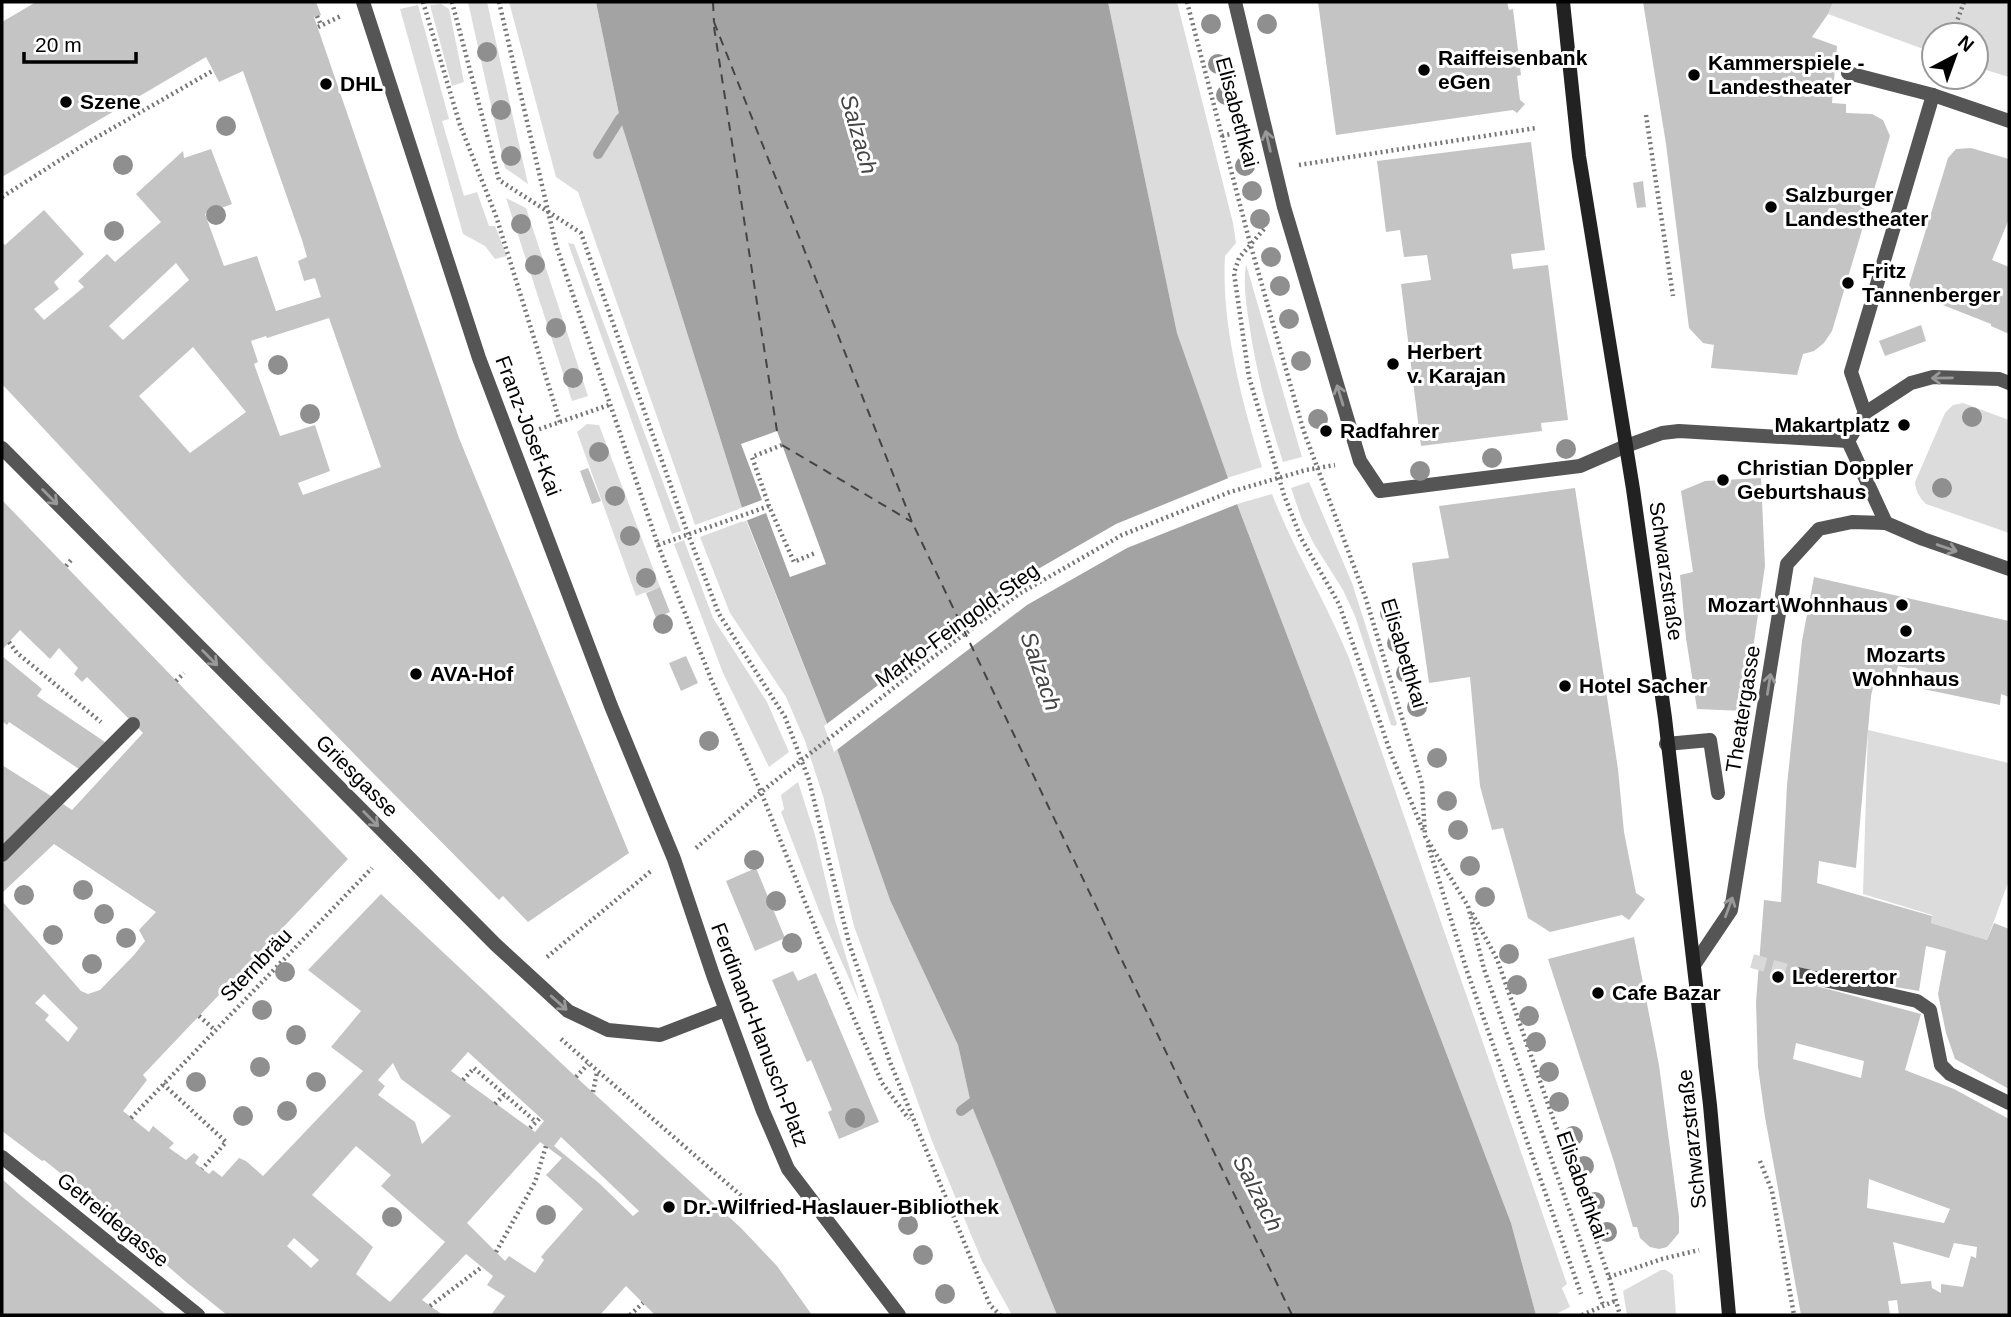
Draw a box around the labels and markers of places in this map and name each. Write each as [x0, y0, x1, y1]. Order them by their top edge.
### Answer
place label: Raiffeisenbank eGen [1438, 46, 1588, 93]
place label: Kammerspiele - Landestheater [1708, 51, 1864, 98]
marker: Raiffeisenbank eGen [1416, 62, 1432, 78]
marker: Kammerspiele - Landestheater [1686, 67, 1702, 83]
place label: DHL [340, 72, 383, 95]
marker: DHL [318, 76, 334, 92]
place label: Szene [80, 90, 141, 113]
marker: Szene [58, 94, 74, 110]
place label: Salzburger Landestheater [1785, 183, 1929, 230]
marker: Salzburger Landestheater [1763, 199, 1779, 215]
place label: Fritz Tannenberger [1862, 259, 2000, 306]
marker: Fritz Tannenberger [1840, 275, 1856, 291]
place label: Herbert v. Karajan [1407, 340, 1506, 387]
marker: Herbert v. Karajan [1385, 356, 1401, 372]
place label: Makartplatz [1774, 413, 1890, 436]
marker: Makartplatz [1896, 417, 1912, 433]
place label: Radfahrer [1340, 419, 1439, 442]
marker: Radfahrer [1318, 423, 1334, 439]
place label: Christian Doppler Geburtshaus [1737, 456, 1913, 503]
marker: Christian Doppler Geburtshaus [1715, 472, 1731, 488]
place label: Mozart Wohnhaus [1708, 593, 1888, 616]
marker: Mozart Wohnhaus [1894, 597, 1910, 613]
marker: Mozarts Wohnhaus [1898, 623, 1914, 639]
place label: Mozarts Wohnhaus [1853, 643, 1959, 690]
place label: AVA-Hof [430, 662, 514, 685]
marker: AVA-Hof [408, 666, 424, 682]
place label: Hotel Sacher [1579, 674, 1707, 697]
marker: Hotel Sacher [1557, 678, 1573, 694]
place label: Lederertor [1792, 965, 1897, 988]
marker: Lederertor [1770, 969, 1786, 985]
place label: Cafe Bazar [1612, 981, 1721, 1004]
marker: Cafe Bazar [1590, 985, 1606, 1001]
place label: Dr.-Wilfried-Haslauer-Bibliothek [683, 1195, 999, 1218]
marker: Dr.-Wilfried-Haslauer-Bibliothek [661, 1199, 677, 1215]

